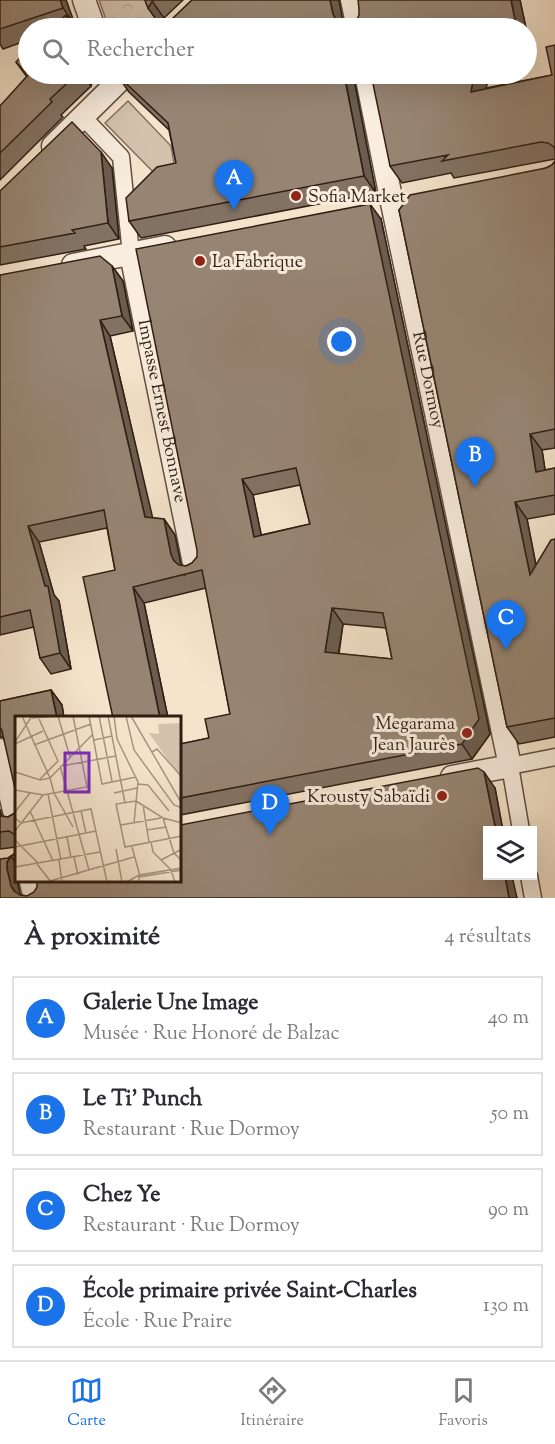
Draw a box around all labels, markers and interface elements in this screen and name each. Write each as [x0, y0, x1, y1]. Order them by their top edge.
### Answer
search box [18, 18, 537, 84]
icon: search [39, 35, 72, 68]
text: Rechercher [87, 35, 194, 67]
pin: A [214, 160, 254, 210]
place label: Sofia Market [308, 185, 406, 211]
marker: Sofia Market [289, 189, 303, 203]
place label: La Fabrique [212, 250, 303, 276]
marker: La Fabrique [193, 254, 207, 268]
street label: Impasse Ernest Bonnave [130, 317, 192, 505]
your location [327, 327, 356, 356]
street label: Rue Dormoy [404, 329, 450, 431]
pin: B [456, 438, 494, 487]
pin: C [486, 600, 526, 650]
place label: Megarama Jean Jaurès [372, 712, 455, 759]
inset map [15, 716, 182, 883]
marker: Megarama Jean Jaurès [460, 726, 474, 740]
place label: Krousty Sabaïdi [307, 785, 430, 811]
pin: D [250, 786, 290, 835]
marker: Krousty Sabaïdi [435, 789, 449, 803]
map controls [483, 826, 537, 880]
button: layers [483, 826, 537, 880]
text: À proximité [24, 919, 160, 956]
text: 4 résultats [445, 923, 531, 952]
text: Galerie Une Image [83, 988, 258, 1020]
text: A [37, 1004, 54, 1033]
text: 40 m [488, 1004, 529, 1033]
text: Musée · Rue Honoré de Balzac [83, 1020, 340, 1049]
text: Le Ti' Punch [83, 1084, 203, 1116]
text: B [39, 1100, 52, 1129]
text: 50 m [491, 1100, 529, 1129]
text: Restaurant · Rue Dormoy [83, 1116, 300, 1145]
text: Chez Ye [83, 1180, 160, 1212]
text: C [37, 1196, 54, 1225]
text: 90 m [488, 1196, 529, 1225]
text: Restaurant · Rue Dormoy [83, 1212, 300, 1241]
text: École primaire privée Saint-Charles [83, 1276, 417, 1308]
text: D [38, 1292, 53, 1321]
text: 130 m [483, 1292, 529, 1321]
text: École · Rue Praire [83, 1308, 232, 1337]
tab: Carte [67, 1374, 106, 1433]
tab: Itinéraire [241, 1374, 304, 1433]
tab: Favoris [438, 1374, 488, 1433]

